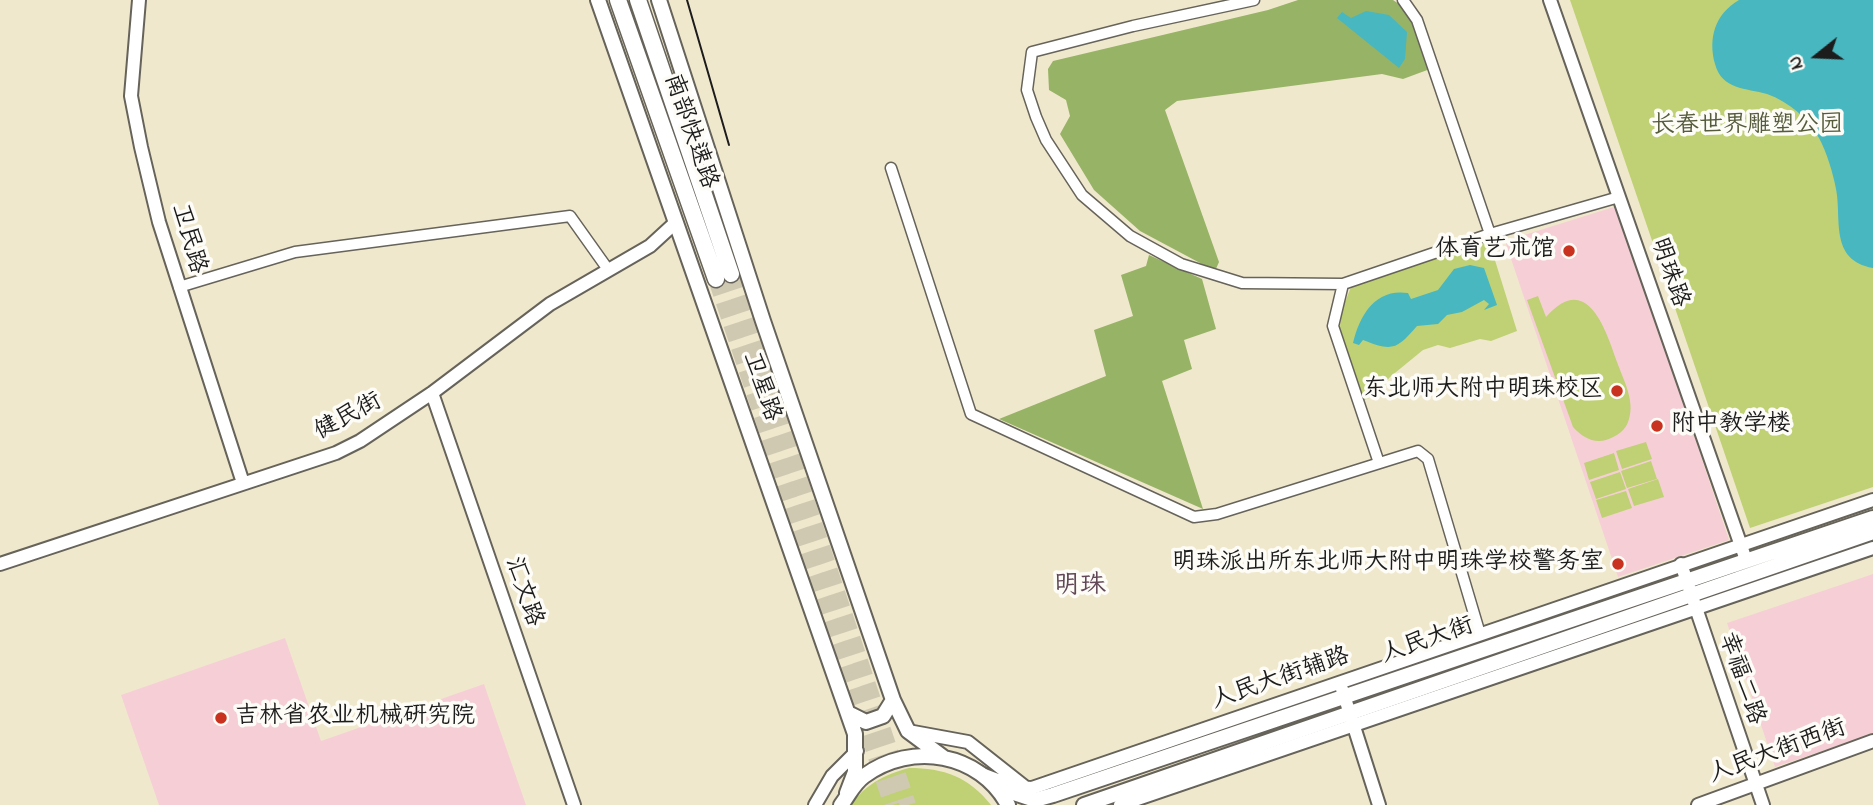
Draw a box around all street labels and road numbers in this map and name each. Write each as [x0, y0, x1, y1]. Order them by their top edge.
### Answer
street label: 南部快速路 [656, 71, 722, 193]
street label: 卫民路 [163, 200, 211, 278]
street label: 明珠路 [1643, 234, 1693, 312]
street label: 卫星路 [735, 348, 785, 426]
street label: 健民街 [310, 388, 388, 448]
street label: 汇文路 [497, 553, 547, 631]
street label: 人民大街 [1378, 613, 1478, 671]
street label: 幸福二路 [1711, 629, 1769, 729]
street label: 人民大街辅路 [1208, 643, 1354, 717]
street label: 人民大街西街 [1705, 715, 1851, 791]

